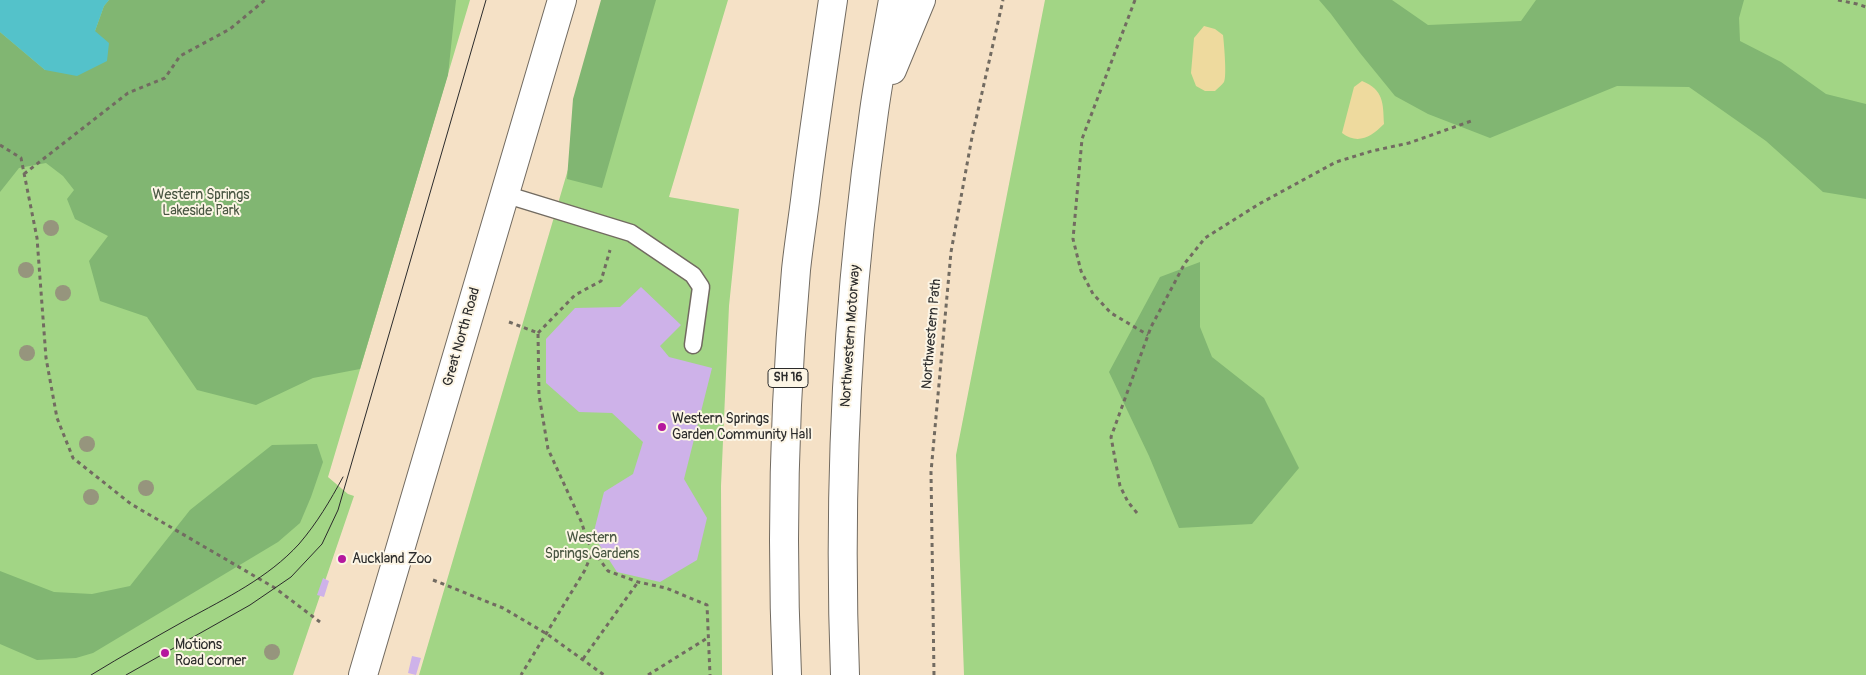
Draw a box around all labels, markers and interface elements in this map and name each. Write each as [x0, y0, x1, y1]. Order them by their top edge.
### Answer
park label: Western Springs Lakeside Park [153, 187, 249, 220]
street label: Northwestern Motorway [838, 264, 864, 408]
street label: Northwestern Path [919, 278, 945, 390]
street label: Great North Road [440, 286, 484, 388]
road number: SH 16 [768, 368, 808, 388]
place label: Western Springs Garden Community Hall [672, 411, 812, 444]
marker: Western Springs Garden Community Hall [656, 421, 668, 433]
park label: Western Springs Gardens [545, 530, 639, 562]
place label: Auckland Zoo [352, 551, 432, 567]
marker: Auckland Zoo [336, 553, 348, 565]
place label: Motions Road corner [175, 637, 246, 670]
marker: Motions Road corner [159, 647, 171, 659]

